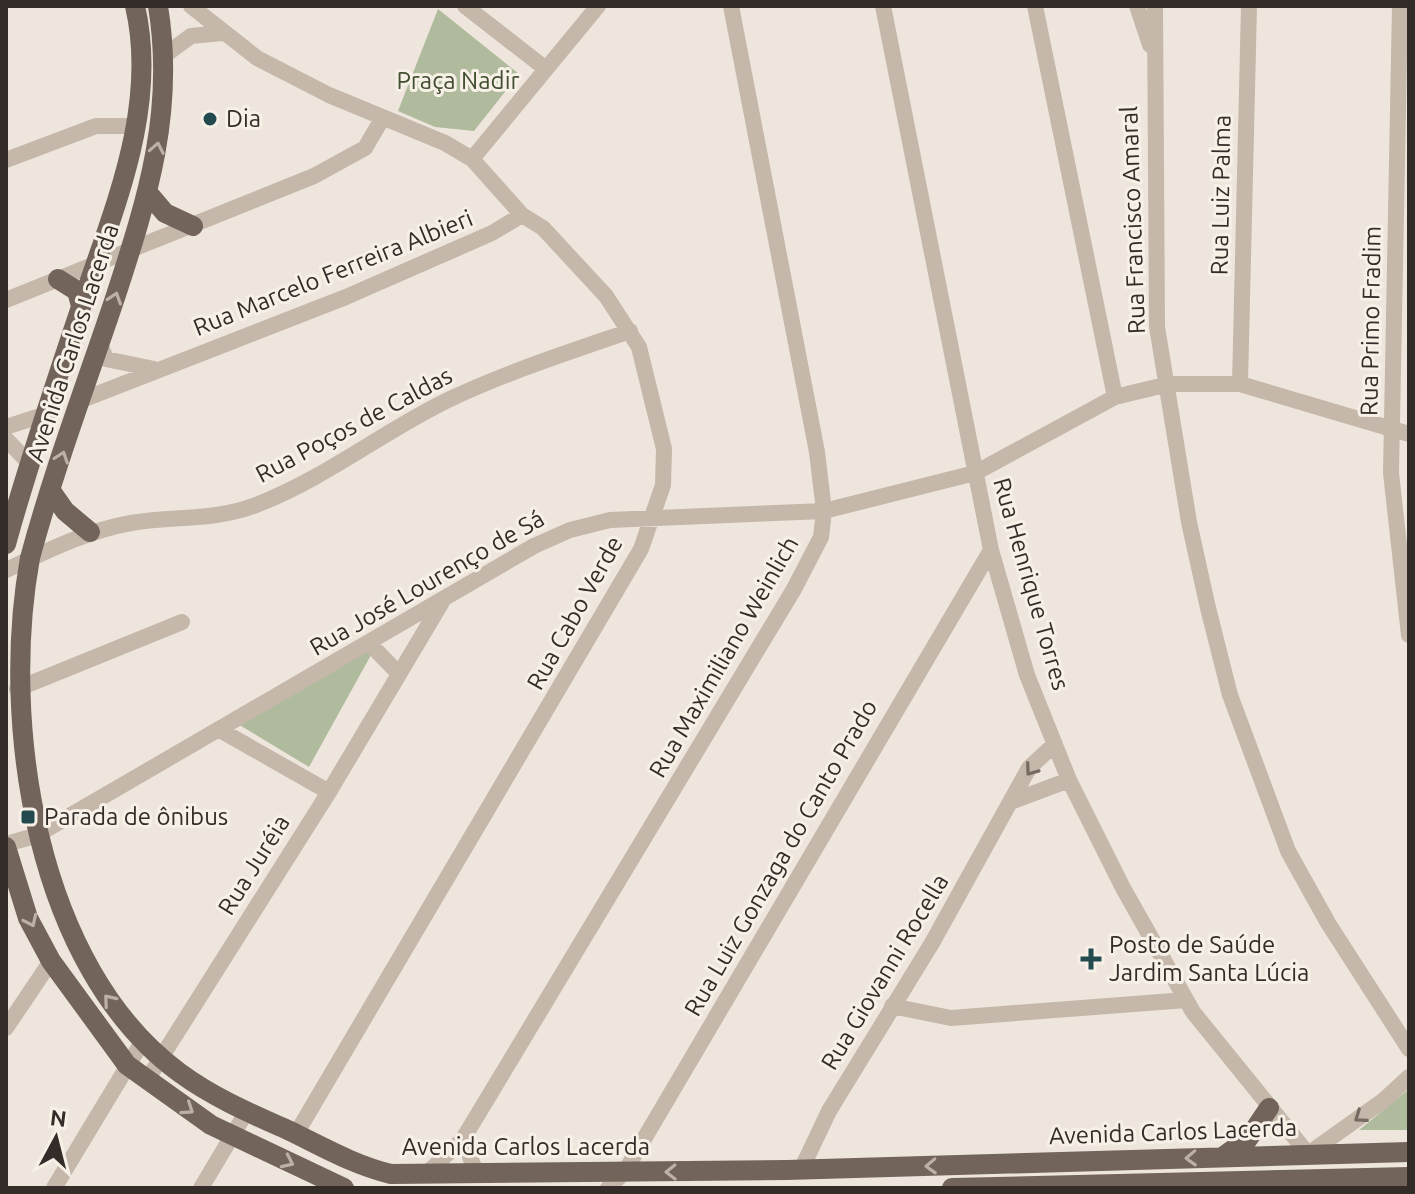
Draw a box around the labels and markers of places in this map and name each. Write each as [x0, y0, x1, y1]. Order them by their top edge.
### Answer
place label: Dia [226, 105, 261, 132]
marker: Dia [201, 110, 219, 128]
place label: Parada de ônibus [44, 803, 228, 830]
marker: Parada de ônibus [19, 808, 37, 826]
place label: Posto de Saúde Jardim Santa Lúcia [1109, 931, 1309, 986]
marker: Posto de Saúde Jardim Santa Lúcia [1080, 948, 1102, 970]

